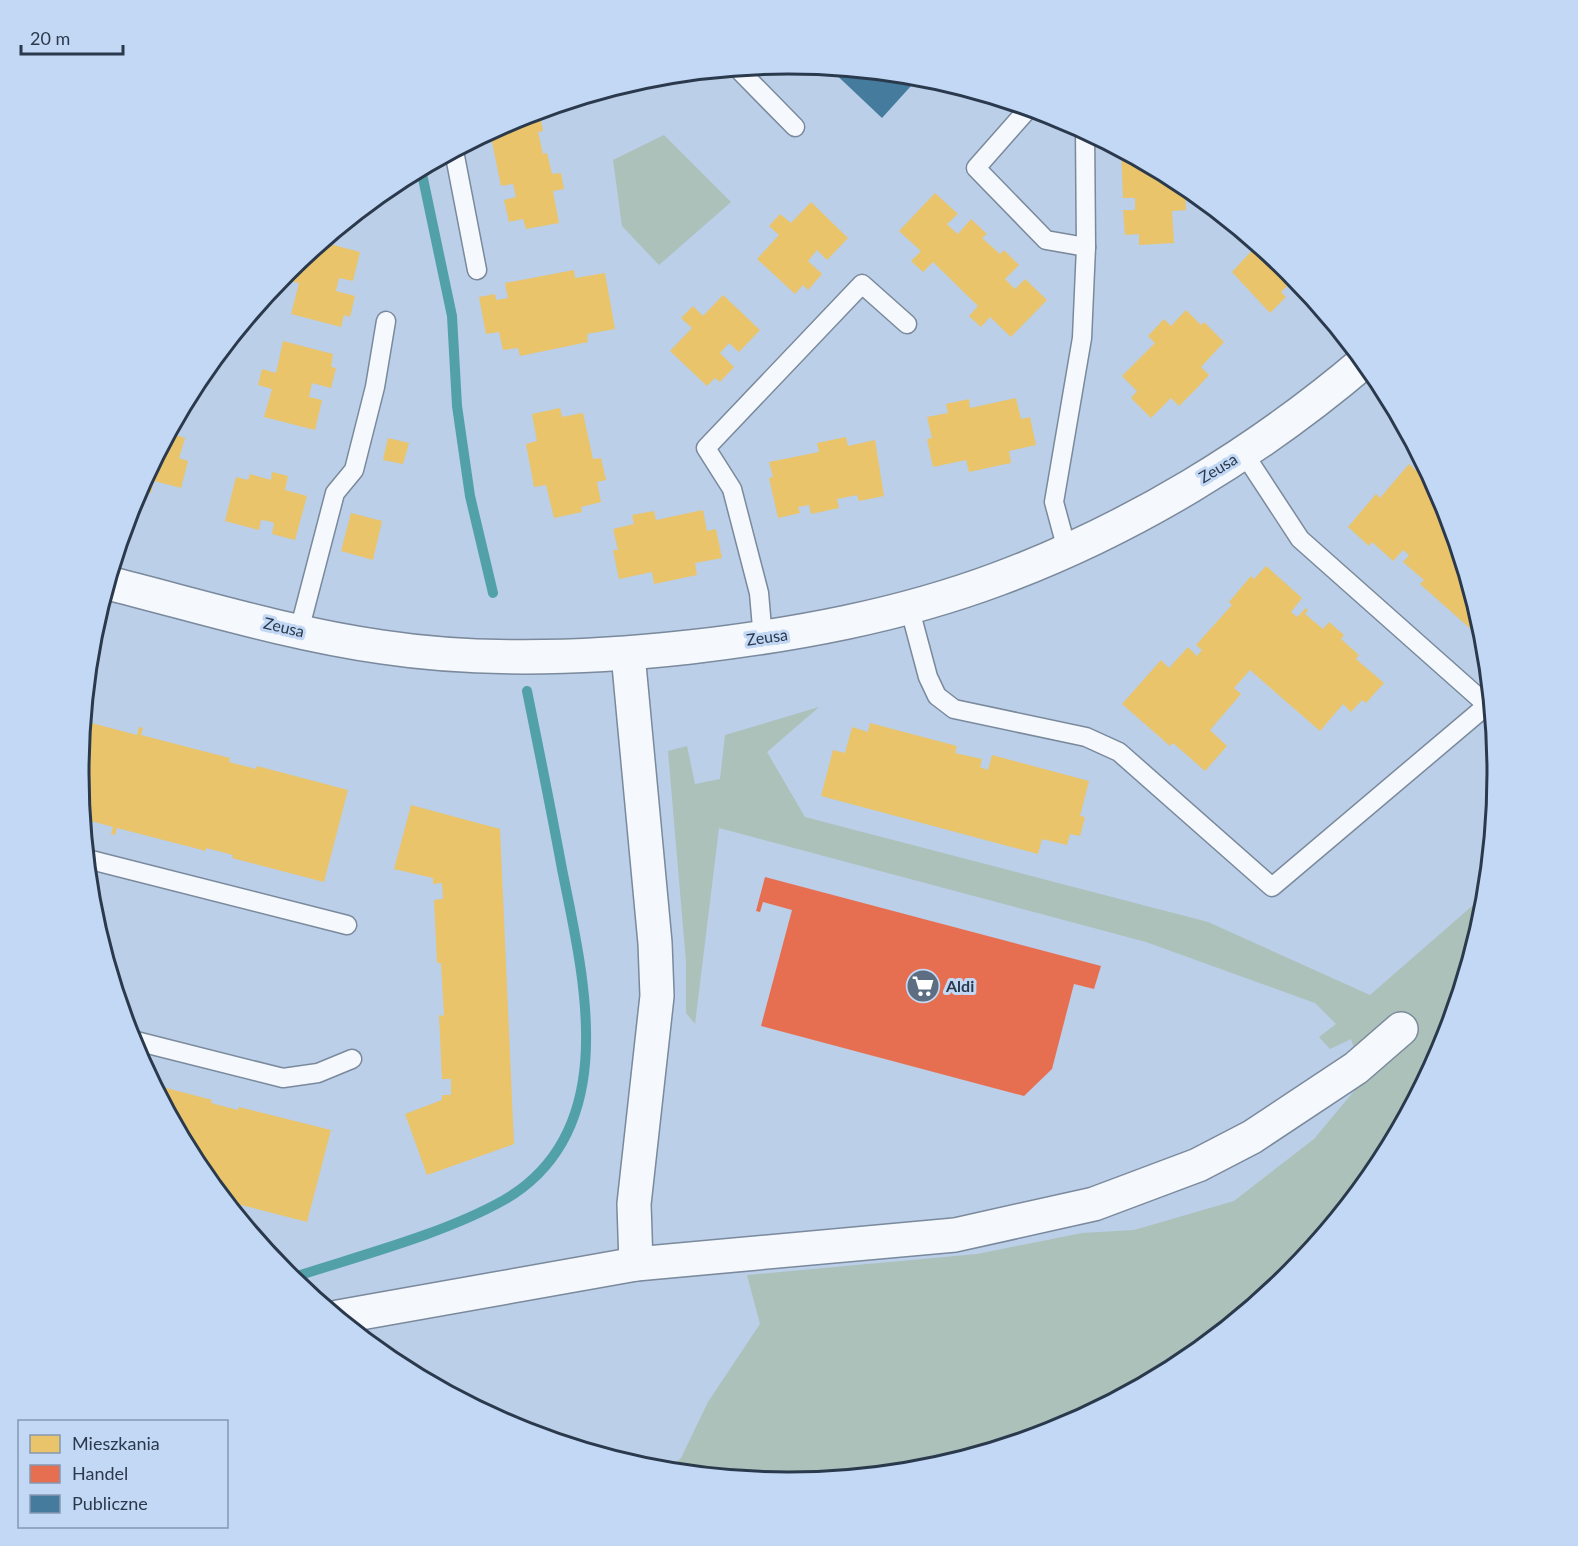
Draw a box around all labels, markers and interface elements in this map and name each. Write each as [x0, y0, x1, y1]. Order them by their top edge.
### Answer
scale bar [21, 18, 123, 56]
text: 20 m [30, 27, 70, 49]
street label: Zeusa [1195, 449, 1240, 486]
street label: Zeusa [262, 613, 306, 640]
street label: Zeusa [745, 624, 789, 649]
supermarket icon: Aldi [905, 968, 941, 1004]
place label: Aldi [945, 976, 974, 995]
legend [18, 1420, 228, 1528]
text: Mieszkania [72, 1432, 160, 1454]
text: Handel [72, 1462, 128, 1484]
text: Publiczne [72, 1492, 148, 1514]

